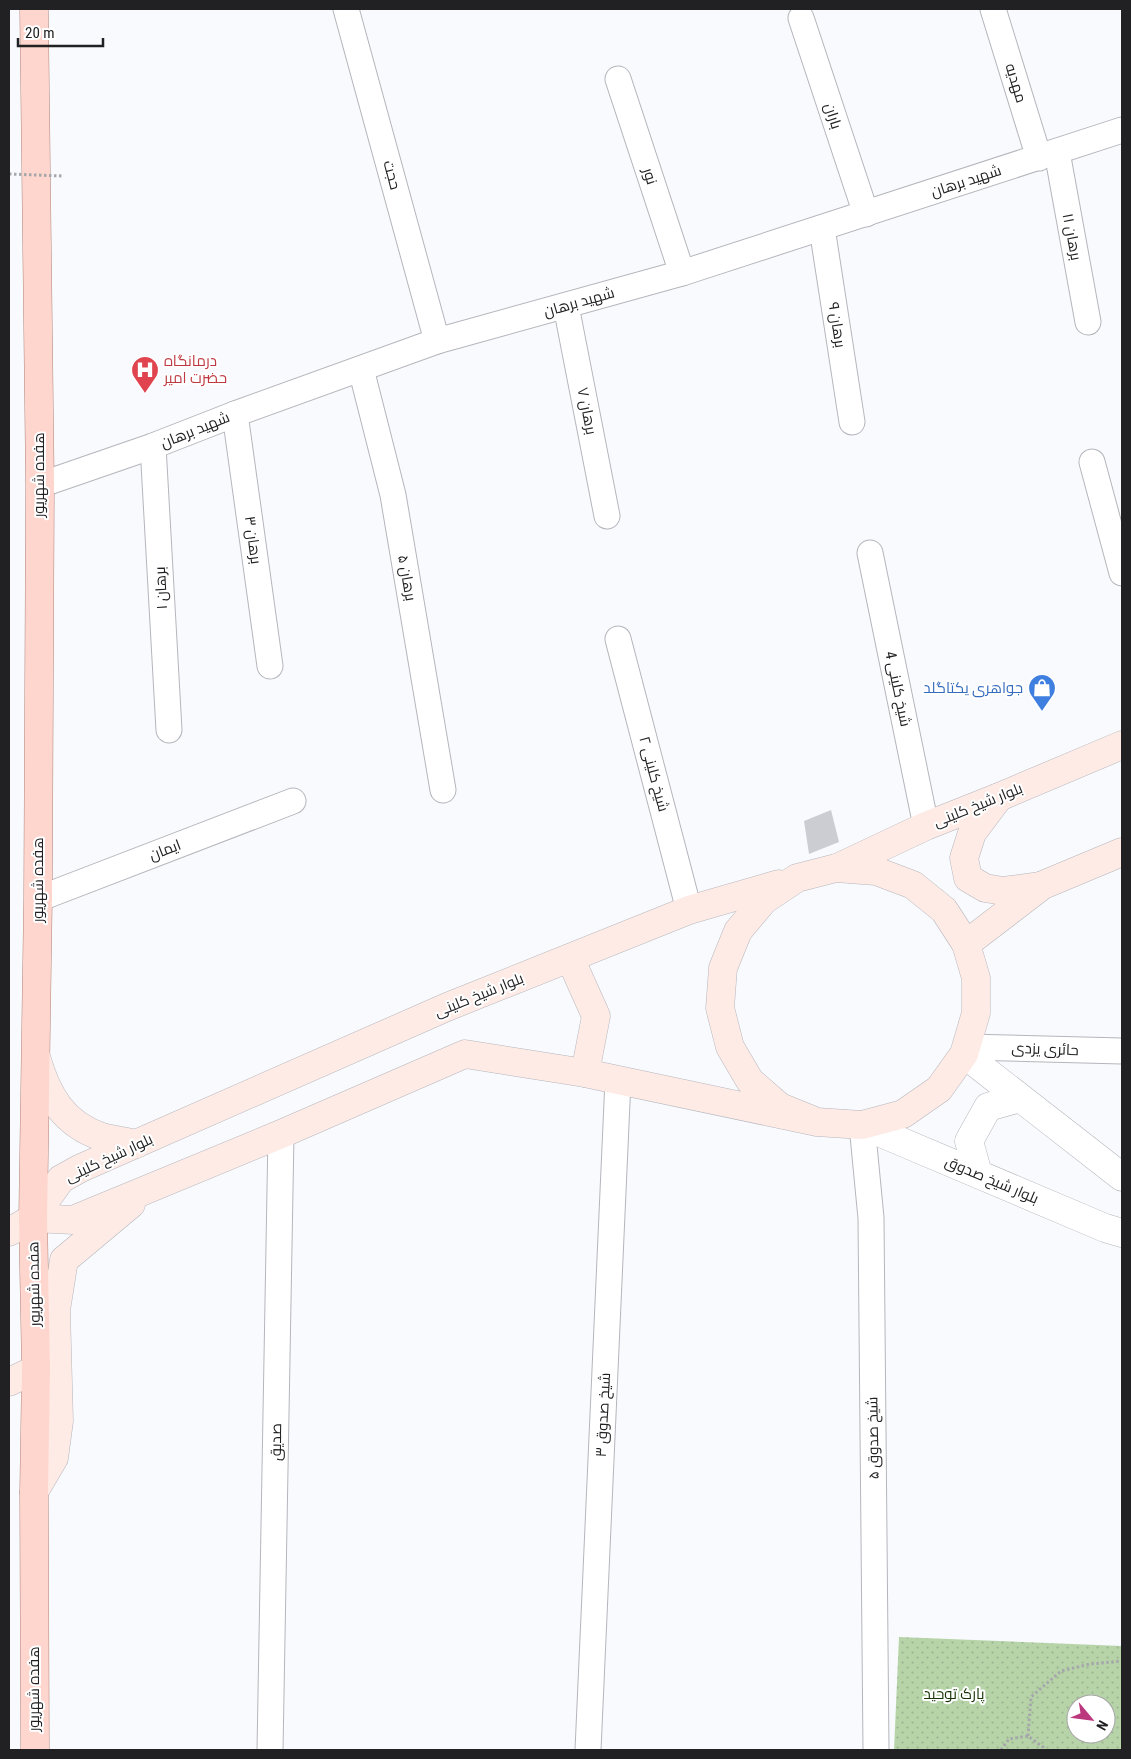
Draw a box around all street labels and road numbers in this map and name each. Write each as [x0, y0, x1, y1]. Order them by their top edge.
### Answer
street label: مهدیه [1001, 61, 1030, 105]
street label: باران [819, 101, 846, 132]
street label: حجت [379, 158, 405, 192]
street label: شهید برهان [928, 161, 1004, 202]
street label: نور [639, 164, 661, 187]
street label: برهان ۱۱ [1058, 212, 1085, 262]
street label: شهید برهان [541, 283, 617, 322]
street label: برهان ۹ [824, 301, 849, 349]
street label: برهان ۷ [573, 386, 600, 436]
street label: شهید برهان [158, 408, 233, 453]
street label: هفده شهریور [30, 432, 49, 519]
street label: برهان ۳ [240, 515, 265, 565]
street label: برهان ۵ [393, 554, 420, 603]
street label: برهان ۱ [151, 566, 172, 610]
street label: شیخ کلینی 4 [879, 650, 915, 729]
street label: شیخ کلینی ۲ [633, 734, 673, 814]
street label: بلوار شیخ کلینی [931, 779, 1026, 833]
street label: ایمان [147, 836, 184, 865]
street label: هفده شهریور [29, 837, 48, 924]
street label: بلوار شیخ کلینی [432, 969, 527, 1023]
street label: حائری یزدی [1011, 1039, 1079, 1060]
street label: بلوار شیخ کلینی [62, 1130, 156, 1188]
street label: بلوار شیخ صدوق [942, 1152, 1041, 1210]
street label: هفده شهریور [24, 1241, 45, 1328]
street label: شیخ صدوق ۳ [592, 1372, 616, 1458]
street label: شیخ صدوق ۵ [863, 1396, 885, 1480]
street label: صدیق [267, 1423, 286, 1461]
street label: هفده شهریور [25, 1646, 44, 1733]

